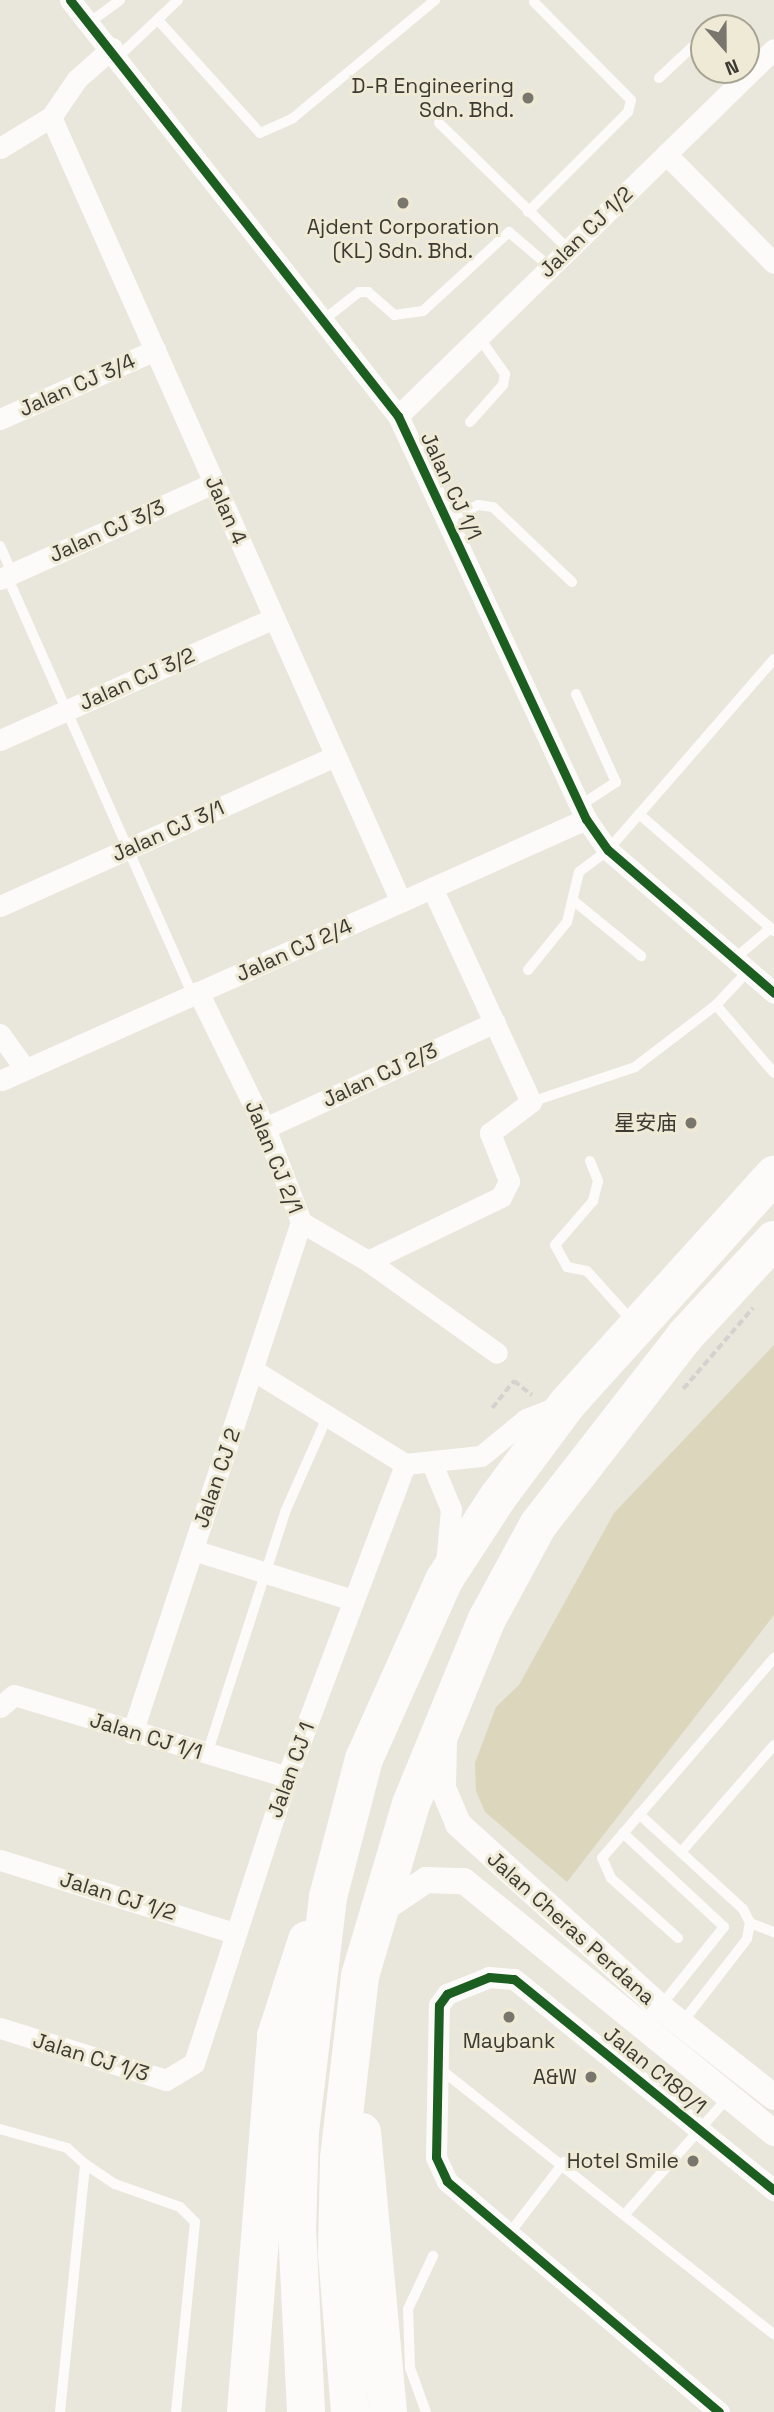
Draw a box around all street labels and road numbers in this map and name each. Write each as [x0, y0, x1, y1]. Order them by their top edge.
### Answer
street label: Jalan CJ 1/2 [534, 181, 638, 283]
street label: Jalan CJ 3/4 [15, 348, 139, 422]
street label: Jalan CJ 1/1 [415, 428, 487, 544]
street label: Jalan 4 [200, 472, 252, 548]
street label: Jalan CJ 3/3 [45, 494, 169, 568]
street label: Jalan CJ 3/2 [75, 642, 199, 716]
street label: Jalan CJ 3/1 [108, 795, 228, 867]
street label: Jalan CJ 2/4 [232, 913, 356, 987]
street label: Jalan CJ 2/3 [318, 1037, 442, 1113]
street label: Jalan CJ 2/1 [240, 1097, 308, 1217]
street label: Jalan CJ 2 [188, 1425, 246, 1531]
street label: Jalan CJ 1/1 [87, 1707, 205, 1765]
street label: Jalan CJ 1 [262, 1719, 320, 1821]
street label: Jalan Cheras Perdana [482, 1846, 660, 2010]
street label: Jalan CJ 1/2 [57, 1866, 179, 1926]
street label: Jalan C180/1 [599, 2021, 711, 2119]
street label: Jalan CJ 1/3 [30, 2027, 152, 2087]

